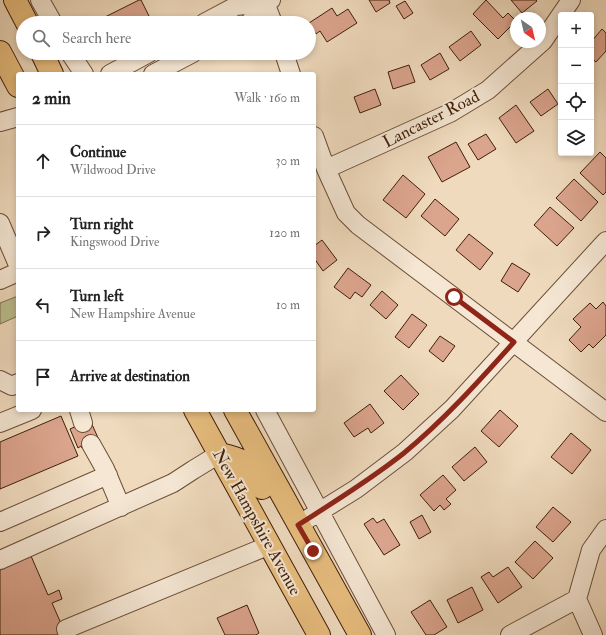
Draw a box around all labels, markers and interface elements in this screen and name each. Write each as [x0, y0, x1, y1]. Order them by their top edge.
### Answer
north arrow [510, 12, 546, 48]
map controls [558, 12, 594, 156]
button: + [558, 12, 594, 48]
search box [16, 16, 316, 60]
icon: search [30, 27, 52, 49]
text: Search here [62, 29, 131, 48]
button: − [558, 48, 594, 84]
button: locate [558, 84, 594, 120]
street label: Lancaster Road [379, 85, 483, 152]
text: 2 min [32, 88, 71, 109]
text: Walk · 160 m [234, 90, 300, 106]
button: layers [558, 120, 594, 156]
text: Continue [70, 143, 126, 162]
icon: ahead [32, 150, 54, 172]
text: 30 m [276, 153, 300, 169]
text: Wildwood Drive [70, 162, 156, 178]
text: Turn right [70, 215, 133, 234]
icon: right [32, 222, 54, 244]
text: 120 m [269, 225, 300, 241]
text: Kingswood Drive [70, 234, 159, 250]
text: Turn left [70, 287, 124, 306]
route start [445, 288, 463, 306]
icon: left [32, 294, 54, 316]
text: 10 m [276, 297, 300, 313]
text: New Hampshire Avenue [70, 306, 195, 322]
icon: arrive [32, 366, 54, 388]
text: Arrive at destination [70, 367, 190, 386]
street label: New Hampshire Avenue [207, 445, 306, 599]
route end [304, 542, 322, 560]

